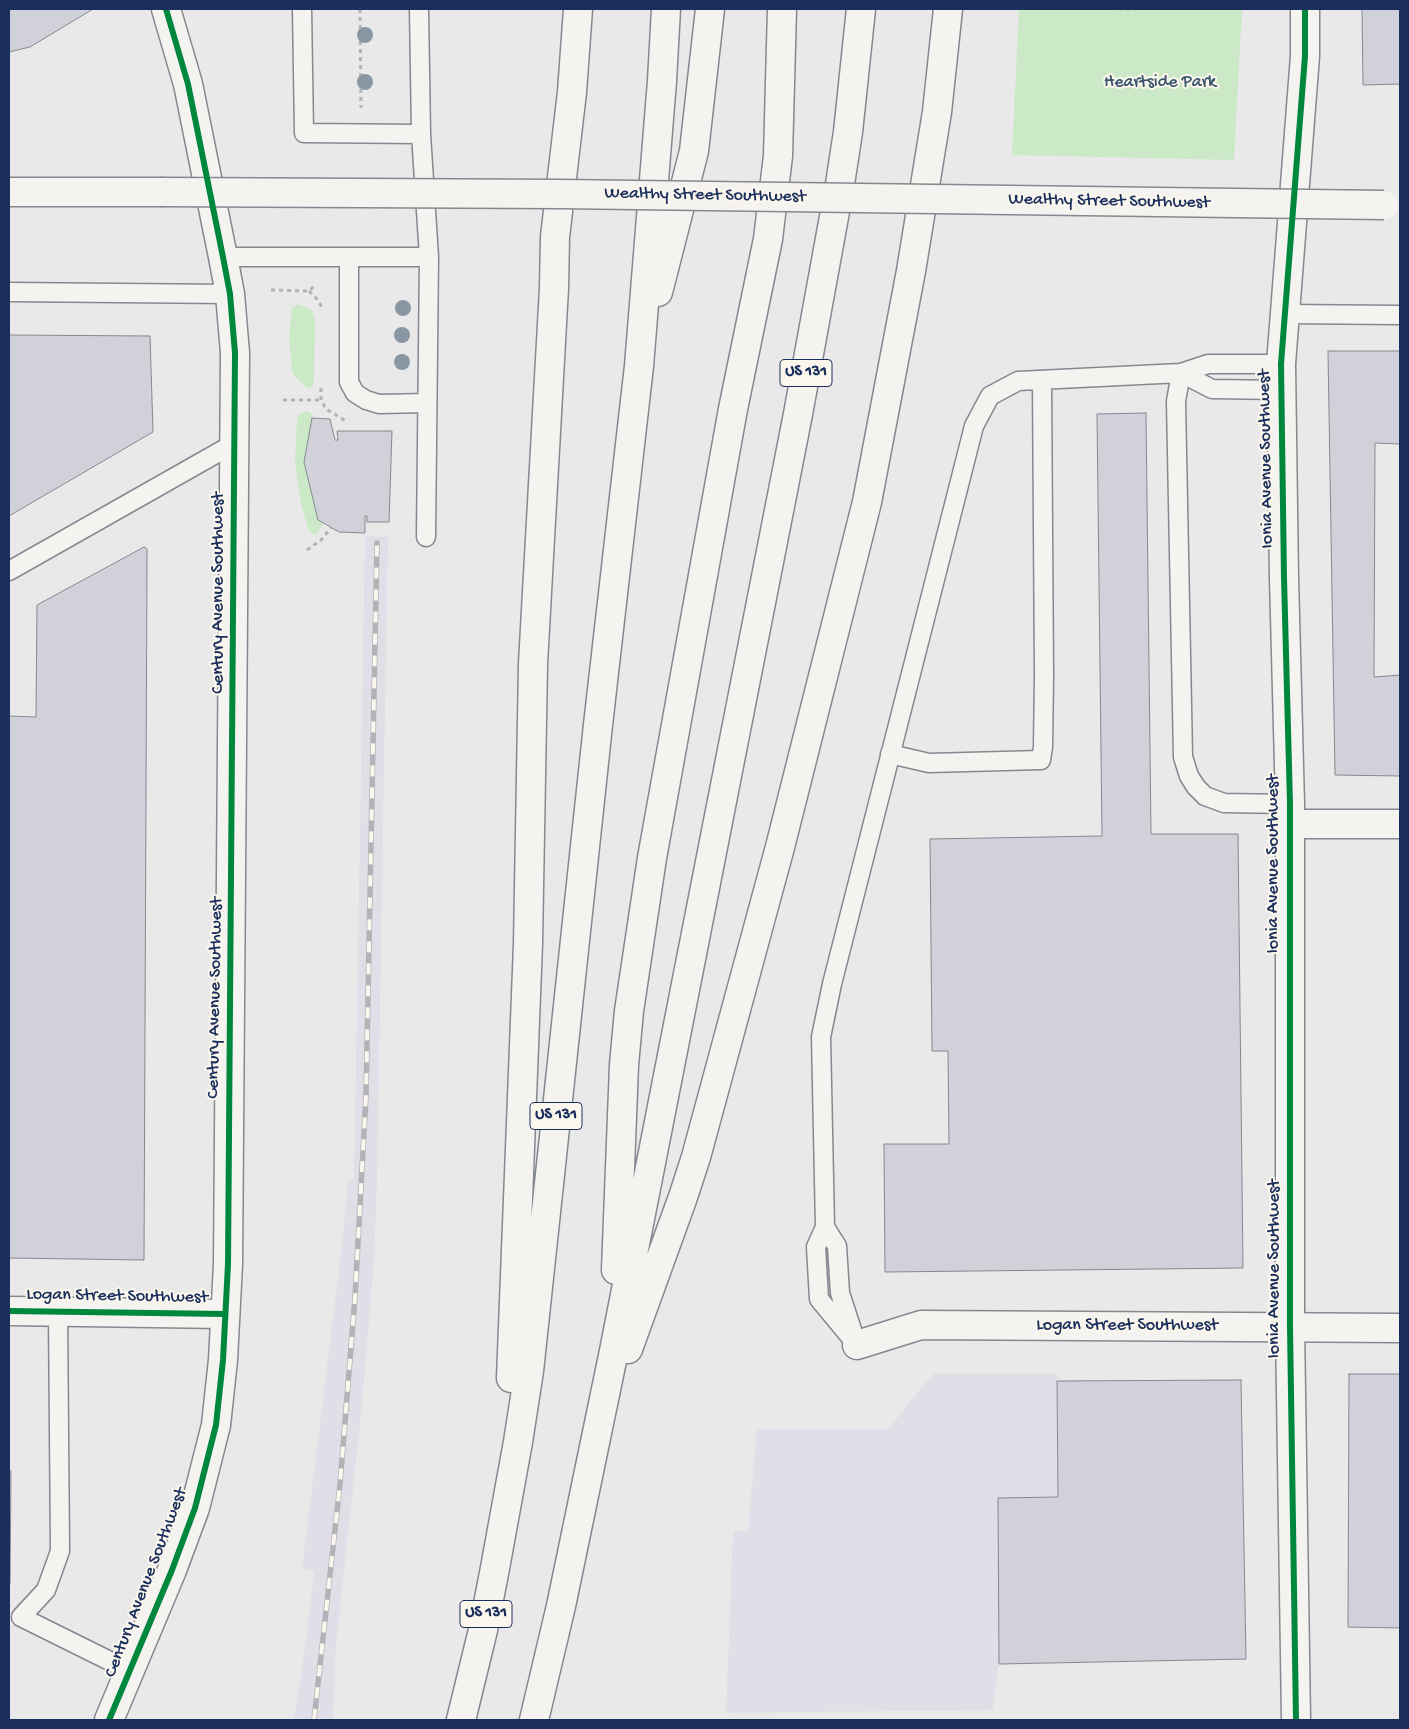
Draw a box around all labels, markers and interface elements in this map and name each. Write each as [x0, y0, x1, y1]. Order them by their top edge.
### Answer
park label: Heartside Park [1104, 72, 1216, 94]
street label: Wealthy Street Southwest [604, 183, 806, 209]
street label: Wealthy Street Southwest [1008, 189, 1210, 215]
road number: US 131 [780, 359, 832, 386]
street label: Ionia Avenue Southwest [1255, 369, 1279, 549]
street label: Century Avenue Southwest [208, 492, 230, 694]
street label: Ionia Avenue Southwest [1263, 774, 1285, 954]
street label: Century Avenue Southwest [203, 897, 229, 1099]
road number: US 131 [530, 1102, 582, 1130]
street label: Ionia Avenue Southwest [1264, 1179, 1286, 1359]
street label: Logan Street Southwest [26, 1285, 208, 1309]
street label: Logan Street Southwest [1036, 1315, 1218, 1337]
street label: Century Avenue Southwest [101, 1485, 193, 1681]
road number: US 131 [460, 1600, 512, 1628]

